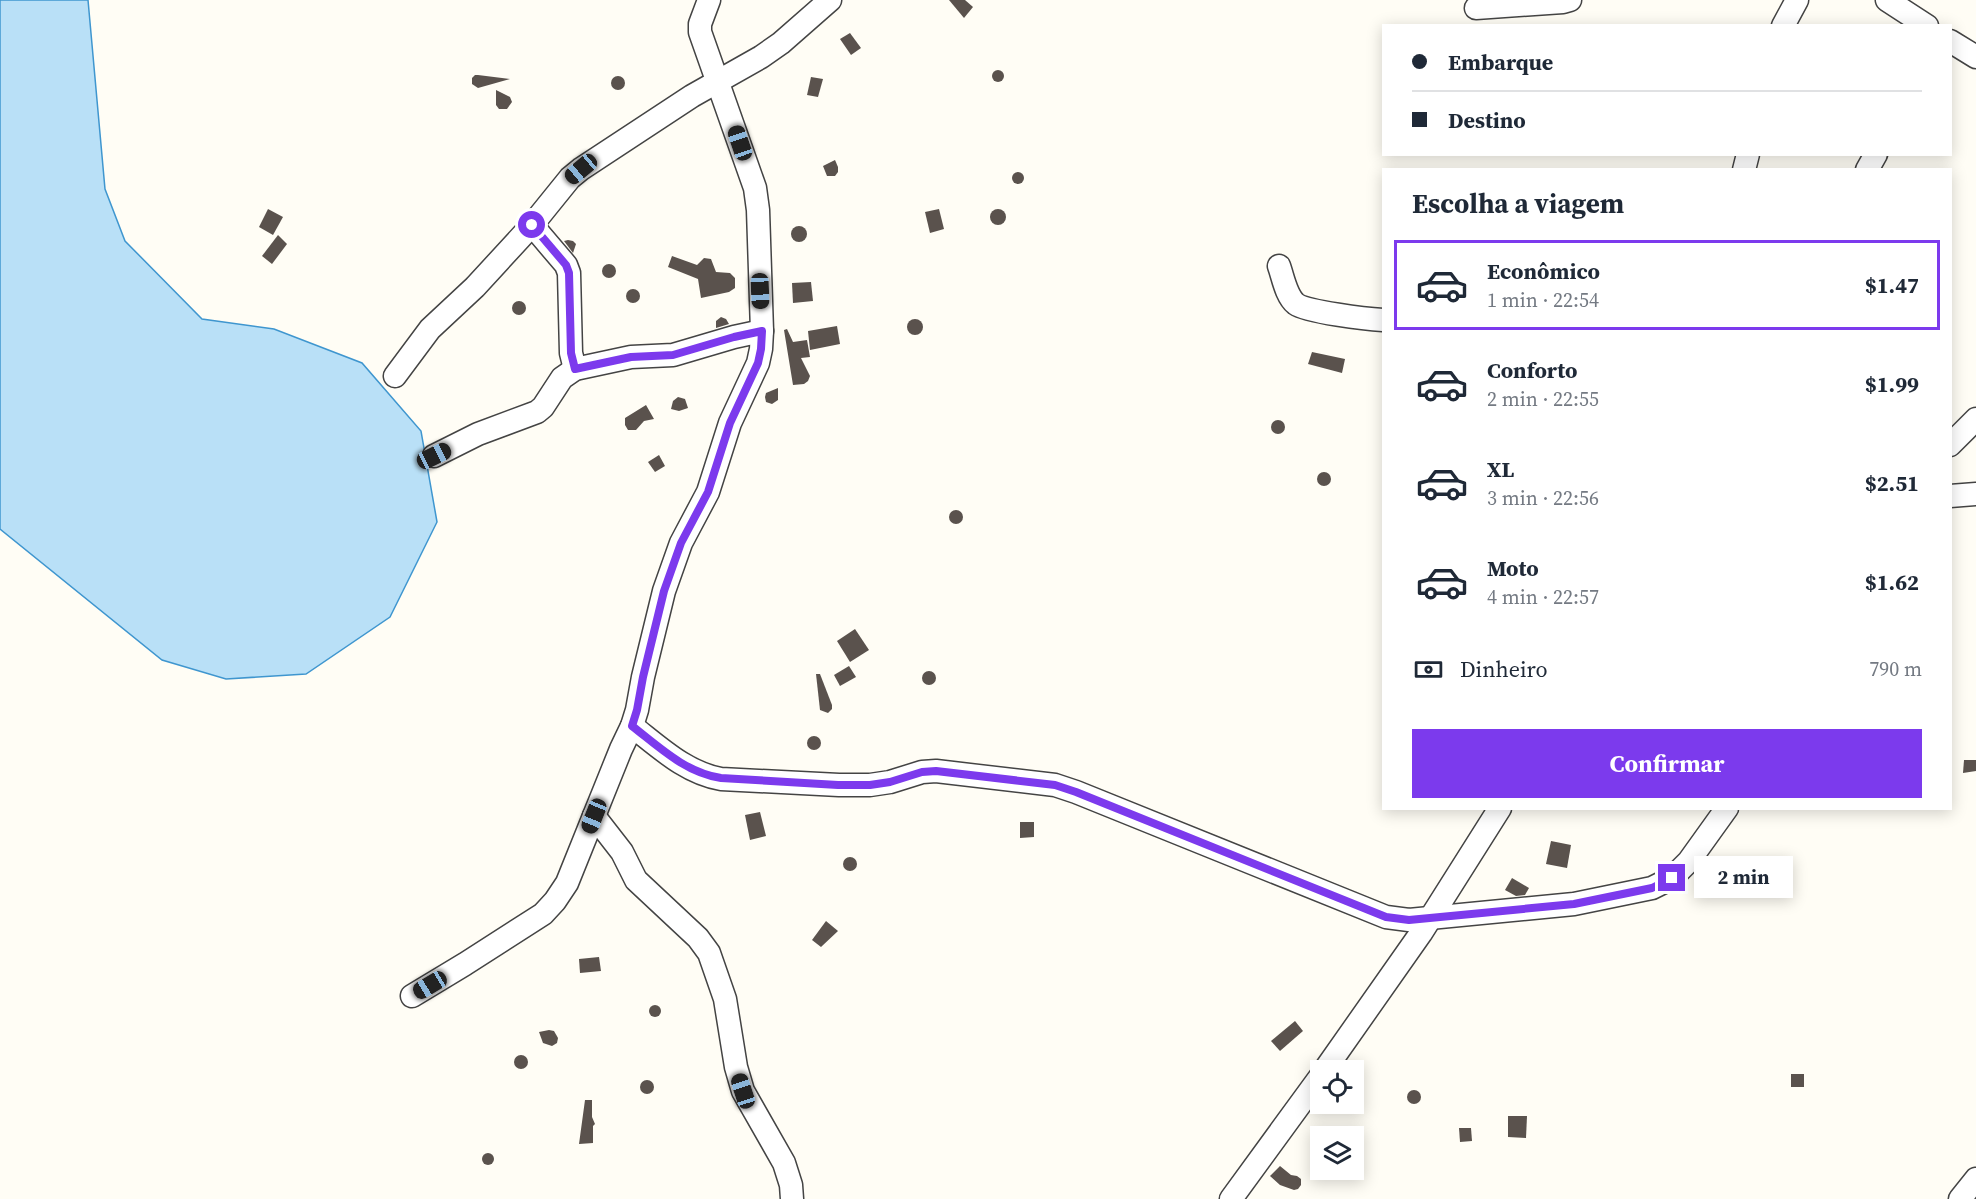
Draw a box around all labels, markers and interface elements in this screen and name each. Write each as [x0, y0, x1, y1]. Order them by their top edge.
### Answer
text: Embarque [1448, 47, 1553, 77]
text: Destino [1448, 105, 1526, 135]
car [726, 123, 754, 163]
car [561, 151, 601, 187]
text: Escolha a viagem [1412, 185, 1624, 222]
route start [518, 211, 545, 238]
text: Econômico [1487, 256, 1600, 286]
icon: car [1415, 258, 1469, 312]
text: $1.47 [1865, 270, 1919, 300]
car [750, 273, 770, 309]
text: 1 min · 22:54 [1487, 286, 1599, 314]
text: Conforto [1487, 355, 1577, 385]
icon: car [1415, 357, 1469, 411]
text: $1.99 [1865, 369, 1919, 399]
text: 2 min · 22:55 [1487, 385, 1599, 413]
car [414, 440, 454, 472]
text: XL [1487, 454, 1514, 484]
icon: car [1415, 456, 1469, 510]
text: $2.51 [1865, 468, 1919, 498]
text: 3 min · 22:56 [1487, 484, 1599, 512]
text: Moto [1487, 553, 1539, 583]
icon: car [1415, 555, 1469, 609]
text: $1.62 [1865, 567, 1919, 597]
text: 4 min · 22:57 [1487, 583, 1599, 611]
icon: cash [1412, 653, 1445, 686]
text: Dinheiro [1460, 654, 1548, 684]
text: 790 m [1869, 655, 1922, 683]
button: Confirmar [1412, 729, 1922, 798]
car [579, 796, 609, 836]
callout: 2 min [1693, 857, 1792, 899]
text: 2 min [1718, 863, 1769, 891]
route end [1658, 864, 1685, 891]
car [410, 968, 450, 1002]
map controls [1310, 1060, 1364, 1180]
button: locate [1310, 1060, 1364, 1114]
car [729, 1071, 757, 1111]
button: layers [1310, 1126, 1364, 1180]

